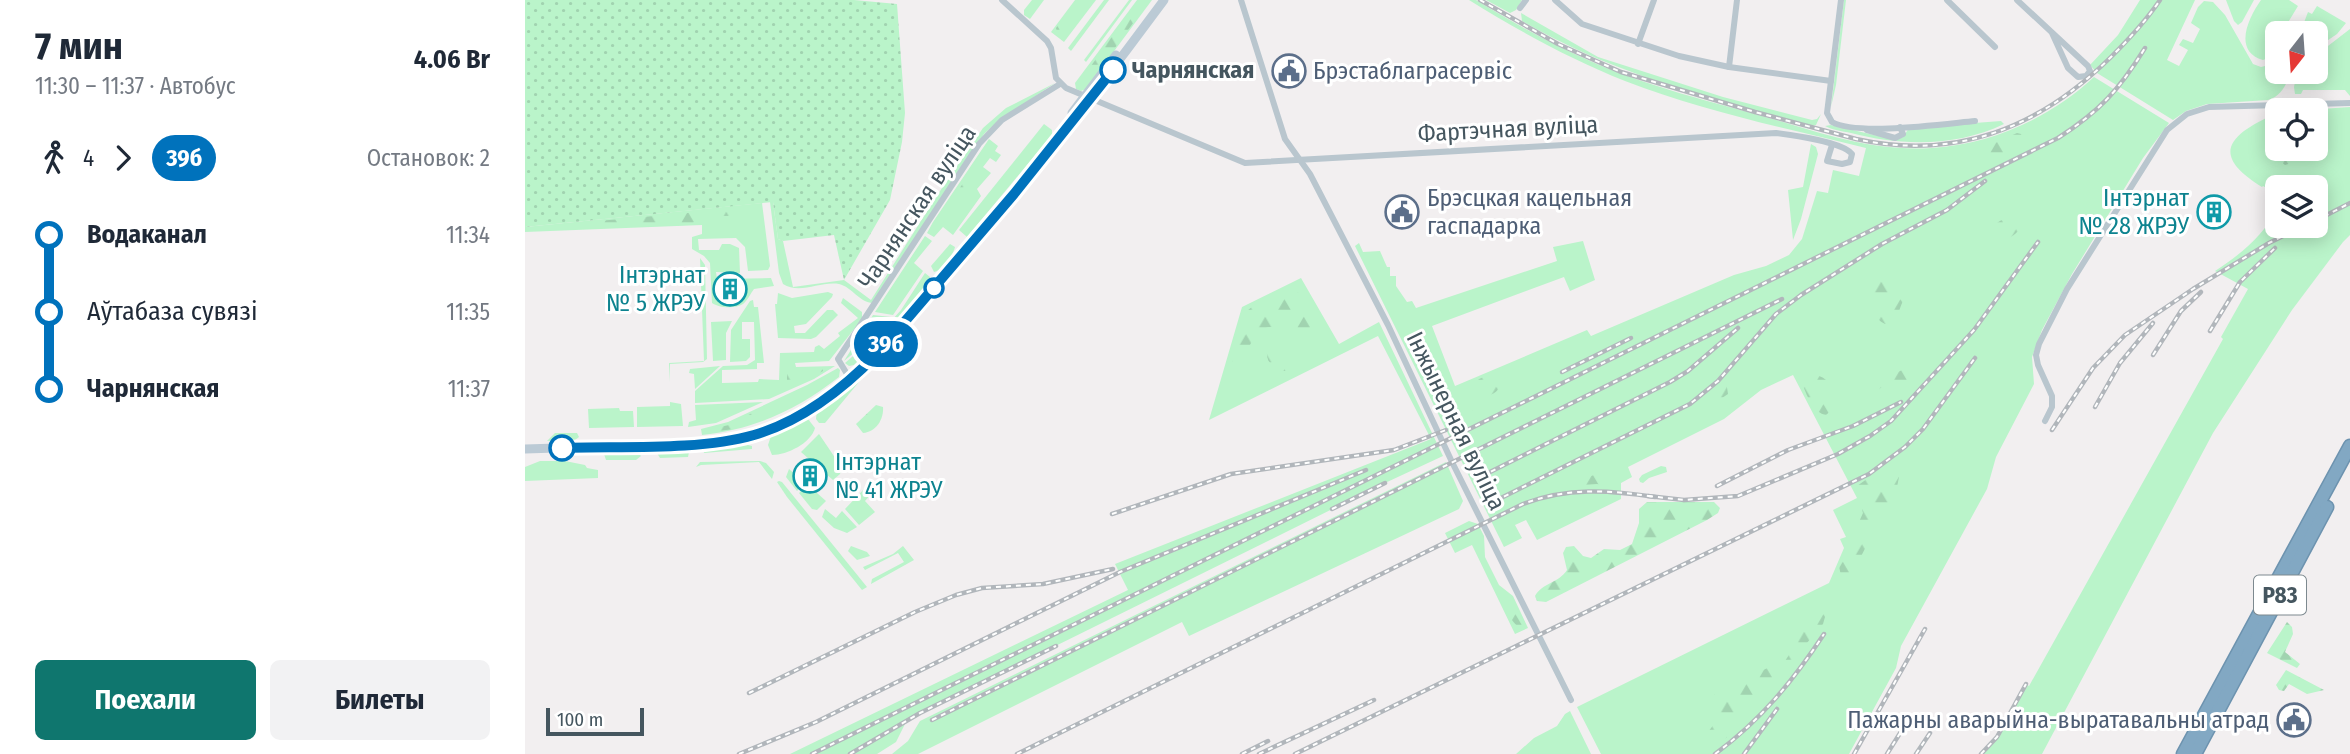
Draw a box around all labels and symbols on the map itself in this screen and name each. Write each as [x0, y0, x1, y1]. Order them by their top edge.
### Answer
north arrow [2265, 21, 2327, 84]
public building icon: Брэстаблаграсервіс [1270, 52, 1308, 90]
place label: Чарнянская [1132, 56, 1254, 84]
marker: Чарнянская [1100, 57, 1126, 83]
place label: Брэстаблаграсервіс [1313, 57, 1512, 85]
street label: Фартэчная вуліца [1417, 110, 1599, 148]
street label: Чарнянская вуліца [852, 120, 982, 294]
place label: Брэсцкая кацельная гаспадарка [1427, 184, 1632, 240]
place label: Інтэрнат № 28 ЖРЭУ [2079, 184, 2189, 240]
public building icon: Брэсцкая кацельная гаспадарка [1383, 193, 1421, 231]
building icon: Інтэрнат № 28 ЖРЭУ [2195, 193, 2233, 231]
place label: Інтэрнат № 5 ЖРЭУ [606, 261, 705, 317]
building icon: Інтэрнат № 5 ЖРЭУ [711, 270, 749, 308]
unlabelled marker [924, 278, 944, 298]
line badge: 39б [846, 321, 926, 367]
street label: Інжынерная вуліца [1401, 327, 1511, 515]
unlabelled marker [549, 435, 575, 461]
place label: Інтэрнат № 41 ЖРЭУ [835, 448, 943, 504]
building icon: Інтэрнат № 41 ЖРЭУ [791, 457, 829, 495]
road number: Р83 [2254, 576, 2306, 614]
public building icon: Пажарны аварыйна-выратавальны атрад [2275, 701, 2313, 739]
scale bar [546, 705, 644, 737]
place label: Пажарны аварыйна-выратавальны атрад [1847, 706, 2269, 734]

